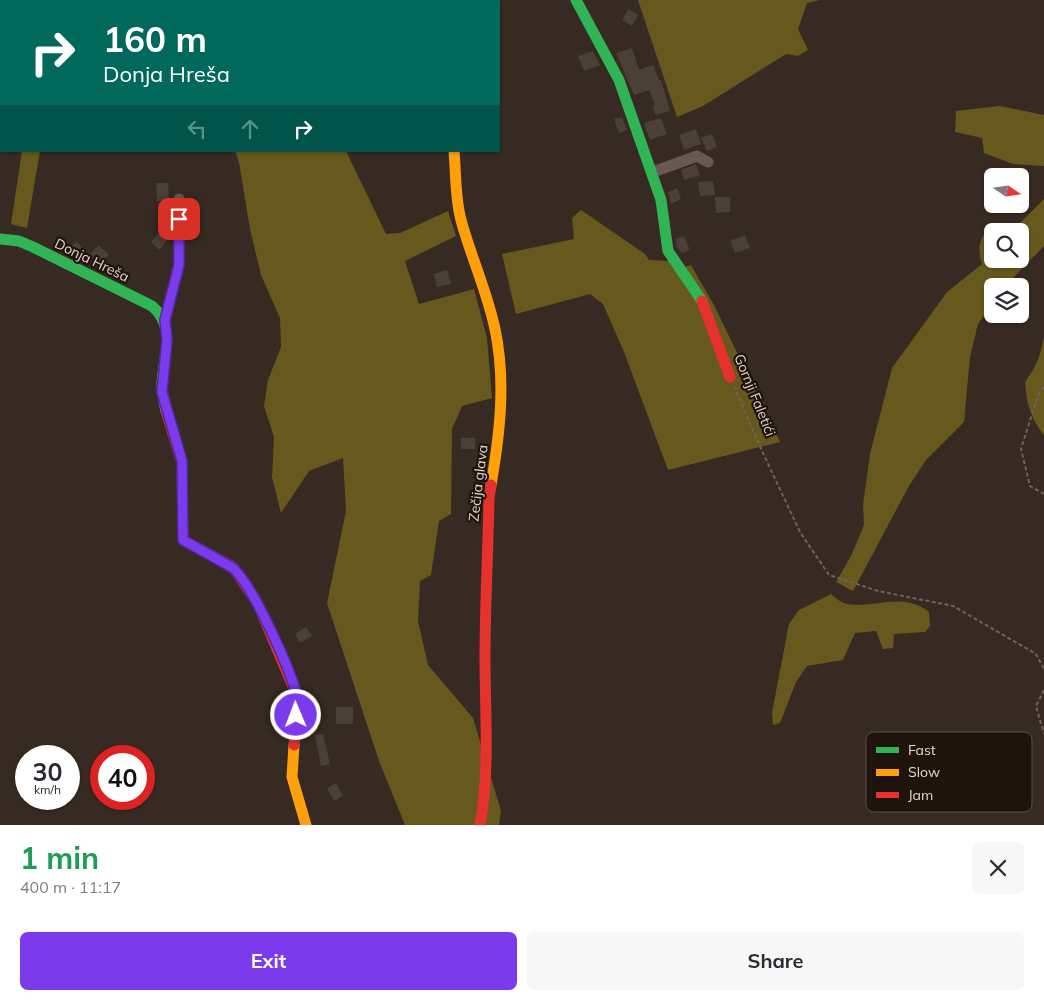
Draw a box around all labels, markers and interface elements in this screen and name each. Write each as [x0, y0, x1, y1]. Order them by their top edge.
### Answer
text: 160 m [103, 17, 207, 61]
icon: right [20, 20, 85, 85]
text: Donja Hreša [103, 60, 230, 88]
icon: left [183, 115, 211, 143]
icon: ahead [236, 115, 264, 143]
icon: right [289, 115, 317, 143]
north arrow [984, 168, 1029, 212]
map controls [984, 168, 1029, 323]
pin [158, 198, 200, 240]
icon: arrive [165, 205, 193, 233]
button: search [984, 223, 1029, 268]
street label: Donja Hreša [52, 234, 132, 286]
button: layers [984, 278, 1029, 323]
street label: Gornji Faletići [730, 351, 780, 439]
street label: Zečija glava [464, 444, 492, 522]
position arrow [269, 688, 321, 740]
legend [866, 732, 1032, 812]
text: Fast [908, 741, 936, 759]
speed limit sign: 40 [90, 745, 155, 810]
text: 30 [32, 756, 63, 787]
text: Slow [908, 763, 940, 781]
text: km/h [34, 782, 61, 797]
text: Jam [908, 786, 933, 804]
text: 1 min [20, 839, 99, 877]
button: close [972, 842, 1024, 894]
text: 400 m · 11:17 [20, 877, 121, 897]
button: Exit [20, 932, 517, 990]
button: Share [527, 932, 1024, 990]

